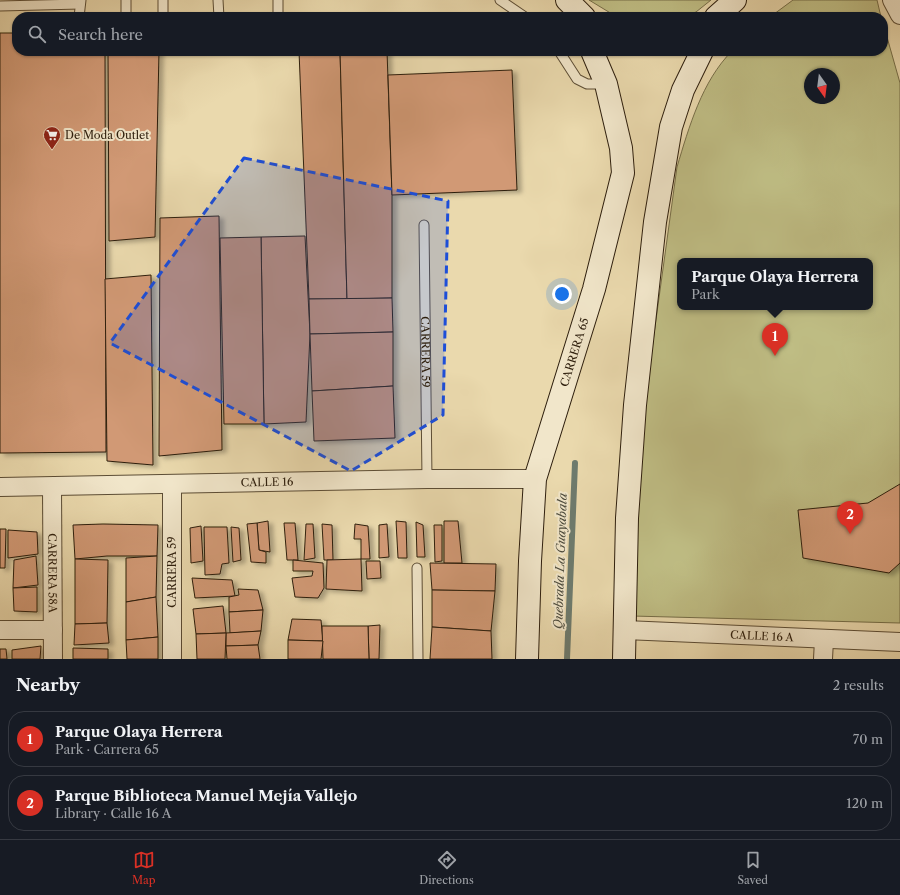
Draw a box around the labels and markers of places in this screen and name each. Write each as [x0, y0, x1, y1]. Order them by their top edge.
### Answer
supermarket icon: De Moda Outlet [42, 125, 62, 150]
place label: De Moda Outlet [65, 128, 149, 142]
pin: 1 [762, 323, 788, 356]
pin: 2 [837, 501, 863, 534]

